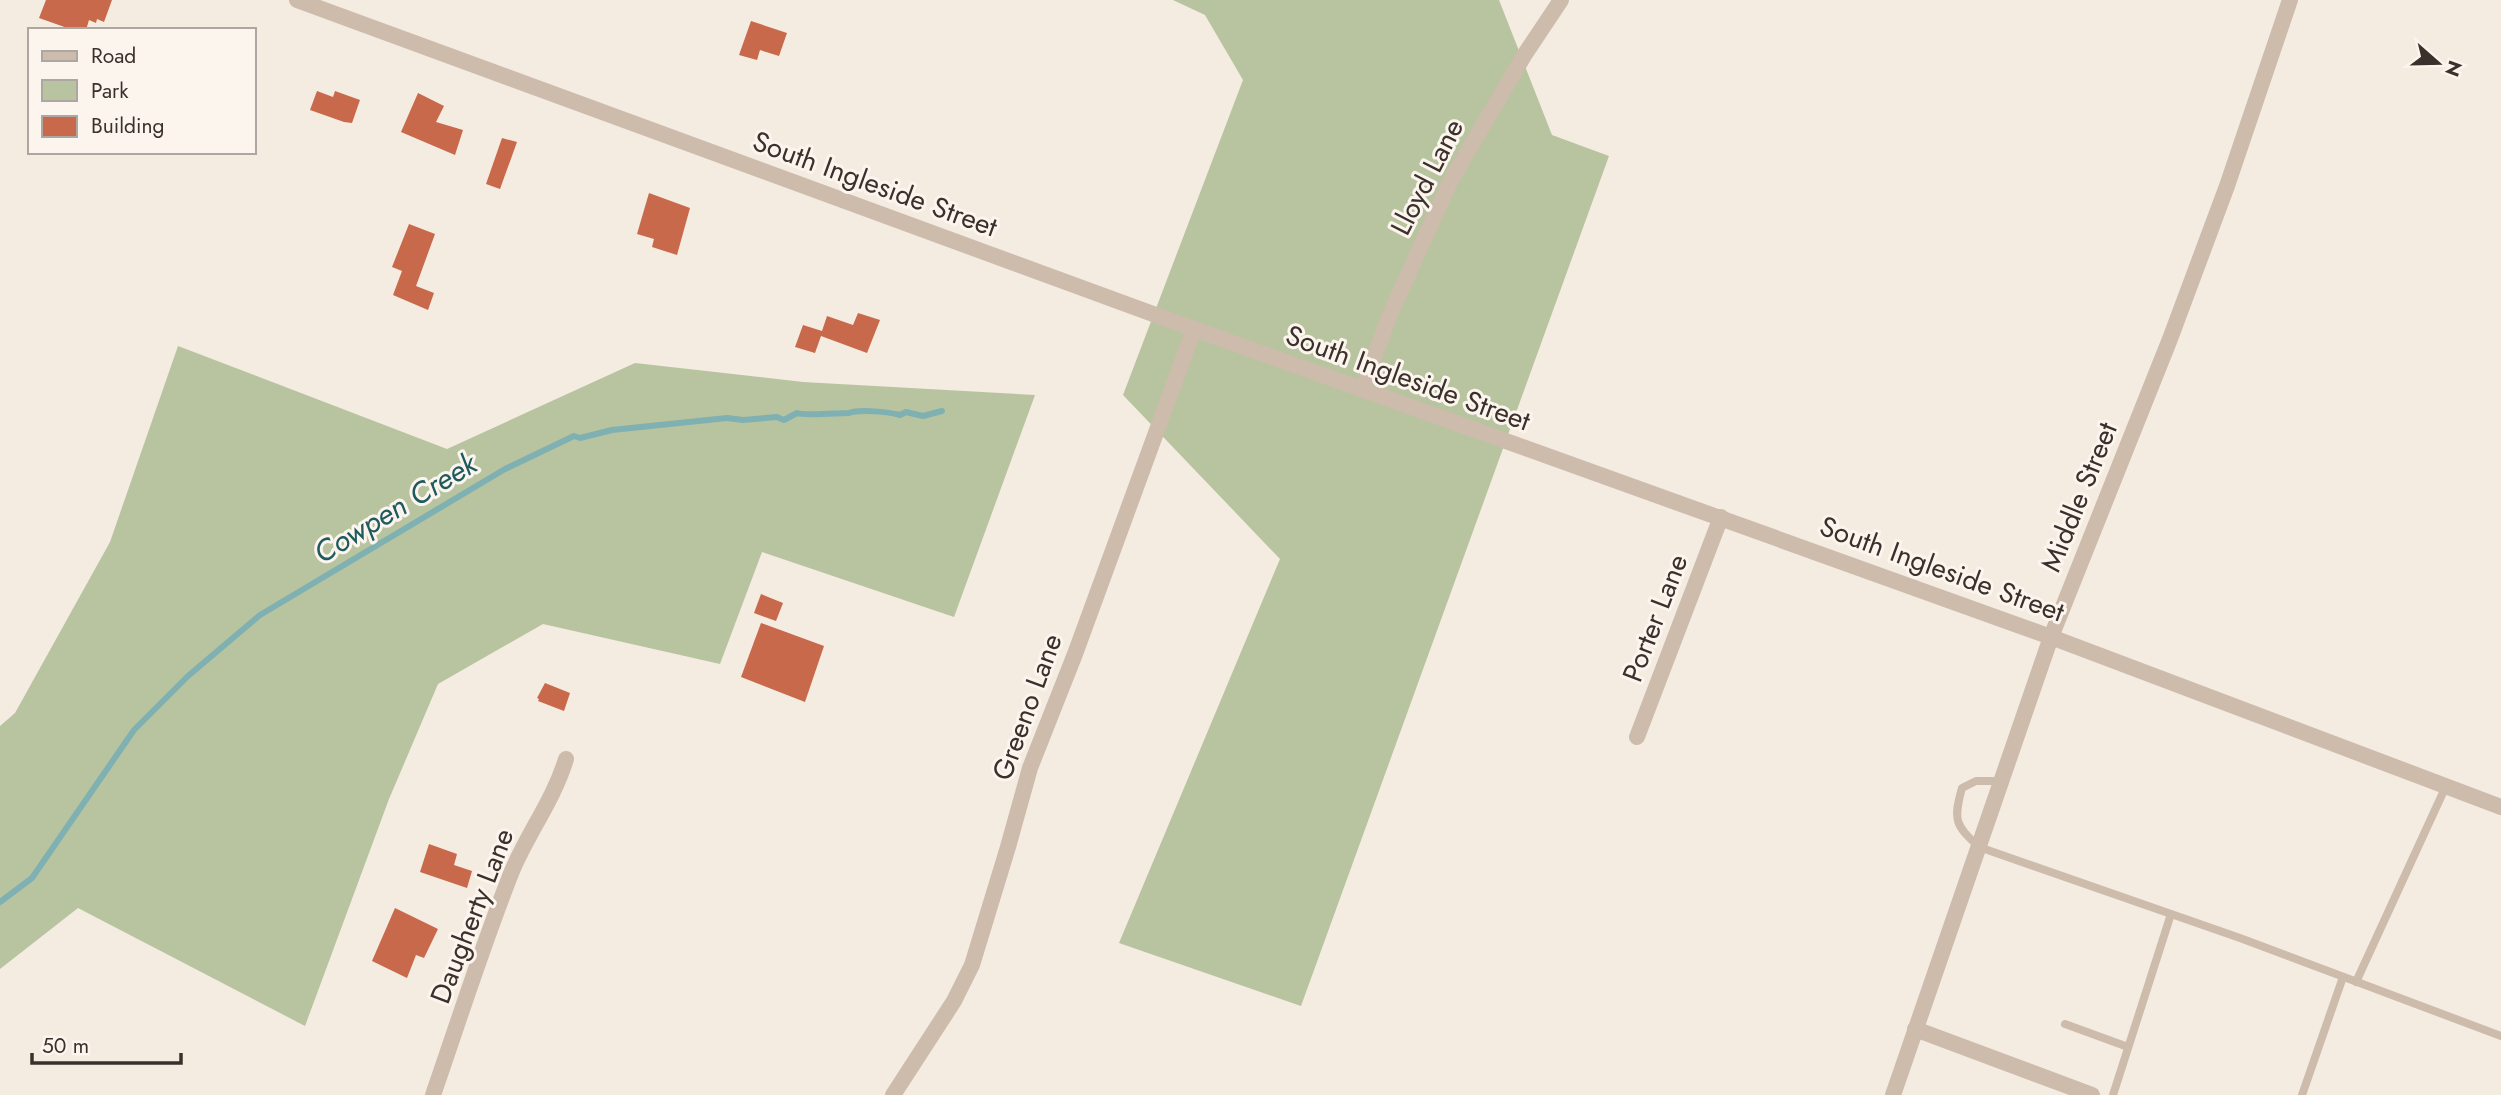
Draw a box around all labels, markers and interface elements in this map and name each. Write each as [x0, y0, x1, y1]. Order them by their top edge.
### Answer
legend [28, 28, 256, 154]
north arrow [2403, 28, 2473, 98]
text: Road [91, 41, 136, 71]
text: N [2438, 57, 2469, 80]
text: Park [91, 76, 129, 106]
text: Building [91, 111, 164, 141]
street label: Lloyd Lane [1380, 112, 1474, 242]
street label: South Ingleside Street [747, 121, 1003, 247]
street label: South Ingleside Street [1280, 315, 1536, 441]
street label: Middle Street [2030, 416, 2128, 578]
water label: Cowpen Creek [305, 442, 486, 574]
street label: South Ingleside Street [1814, 506, 2070, 632]
street label: Porter Lane [1612, 548, 1698, 688]
street label: Greeno Lane [982, 628, 1072, 786]
street label: Daugherty Lane [420, 823, 524, 1009]
scale bar [32, 1021, 180, 1066]
text: 50 m [42, 1031, 89, 1061]

